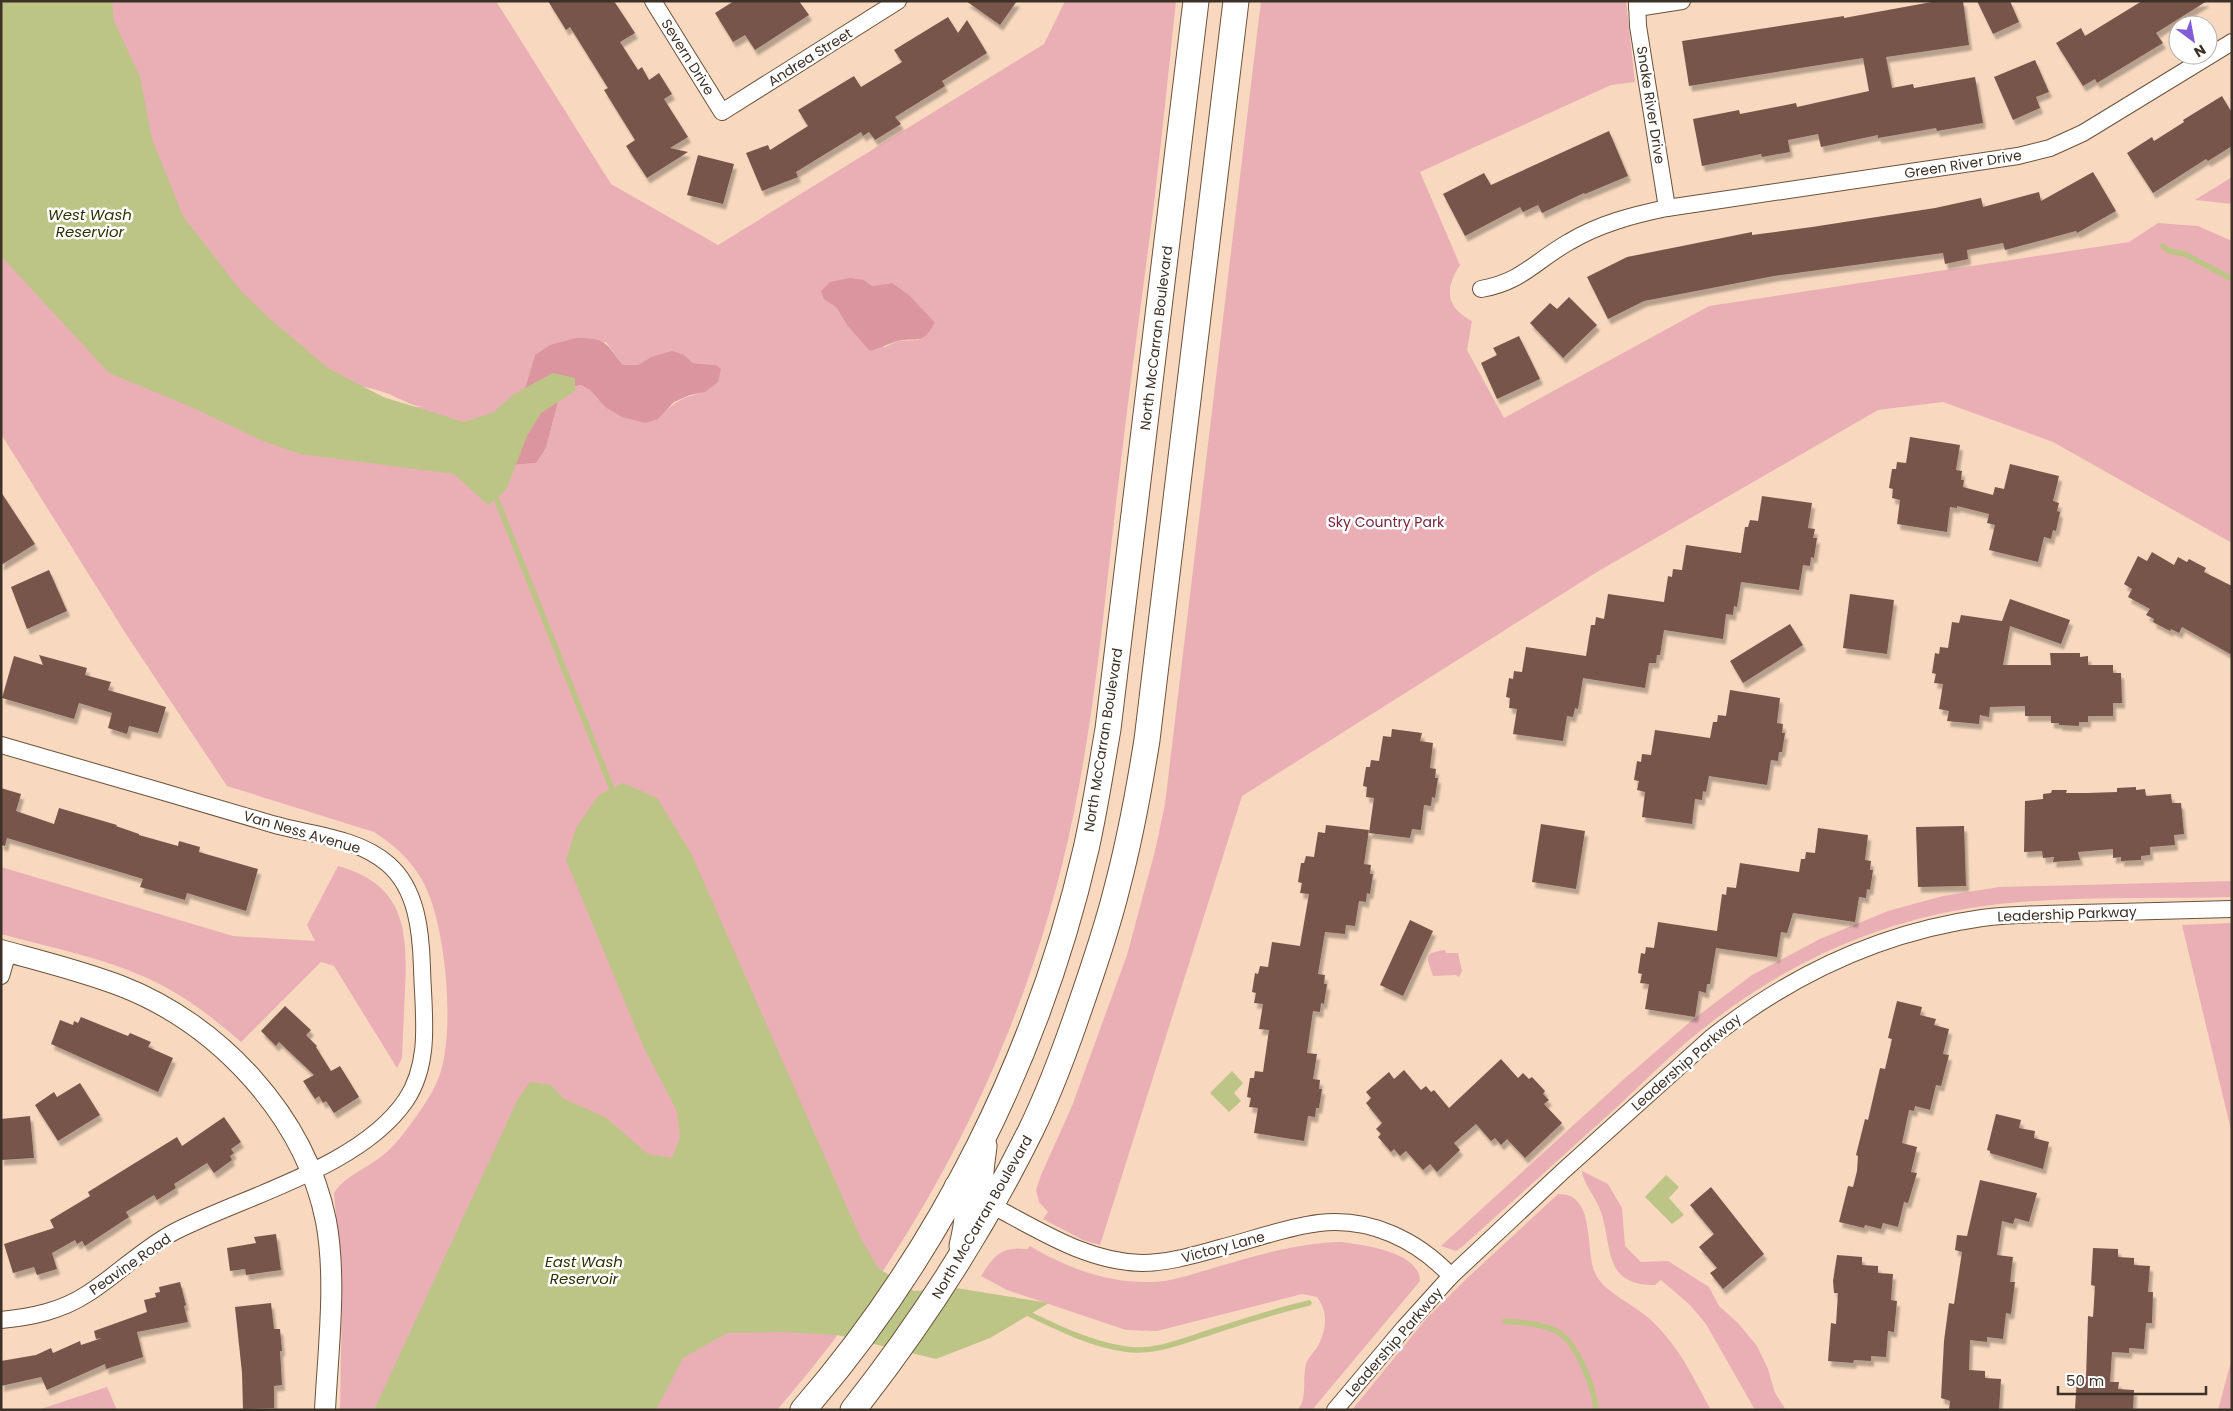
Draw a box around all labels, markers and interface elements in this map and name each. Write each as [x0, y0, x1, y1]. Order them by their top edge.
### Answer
street label: Severn Drive [657, 15, 720, 99]
north arrow [2168, 15, 2218, 65]
street label: Andrea Street [764, 23, 856, 91]
text: N [2190, 40, 2210, 62]
street label: Snake River Drive [1632, 45, 1670, 166]
street label: Green River Drive [1903, 145, 2024, 183]
water label: West Wash Reservior [48, 204, 132, 242]
street label: North McCarran Boulevard [1135, 245, 1177, 431]
park label: Sky Country Park [1328, 512, 1445, 532]
street label: North McCarran Boulevard [1079, 647, 1127, 833]
street label: Van Ness Avenue [241, 806, 363, 858]
street label: Leadership Parkway [1997, 902, 2137, 926]
street label: Leadership Parkway [1627, 1009, 1745, 1115]
street label: North McCarran Boulevard [927, 1132, 1037, 1302]
street label: Victory Lane [1179, 1226, 1267, 1268]
street label: Peavine Road [85, 1228, 175, 1300]
water label: East Wash Reservoir [545, 1251, 623, 1289]
street label: Leadership Parkway [1341, 1283, 1447, 1401]
scale bar [2058, 1364, 2206, 1396]
text: 50 m [2066, 1370, 2104, 1391]

